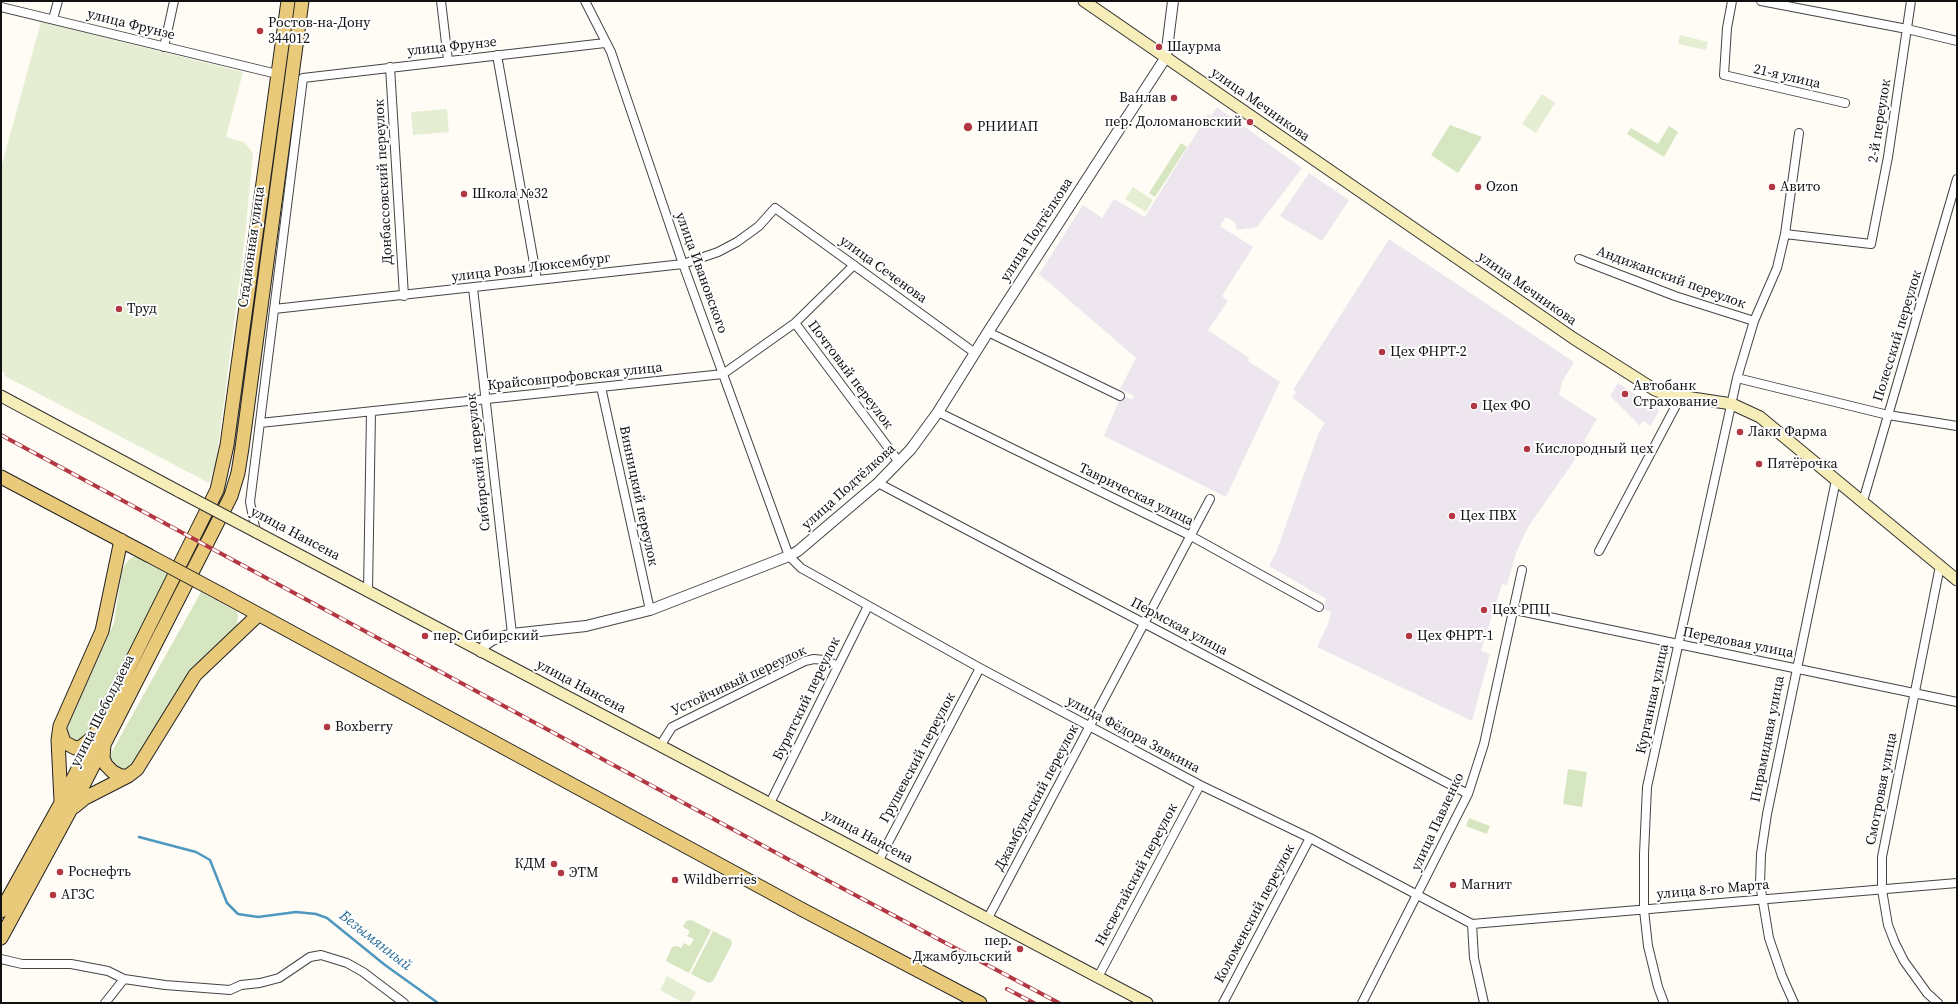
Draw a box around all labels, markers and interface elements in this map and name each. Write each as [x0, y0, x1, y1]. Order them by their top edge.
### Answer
street label: улица Фрунзе [85, 6, 177, 44]
place label: Ростов-на-Дону 344012 [268, 15, 370, 48]
marker: Ростов-на-Дону 344012 [255, 26, 265, 36]
street label: улица Фрунзе [406, 34, 498, 60]
place label: Шаурма [1167, 39, 1221, 55]
marker: Шаурма [1154, 42, 1164, 52]
street label: 21-я улица [1752, 61, 1822, 93]
street label: улица Мечникова [1207, 65, 1313, 145]
street label: 2-й переулок [1865, 78, 1895, 164]
place label: Ванлав [1119, 90, 1166, 106]
marker: Ванлав [1169, 93, 1179, 103]
street label: Донбассовский переулок [371, 99, 397, 265]
place label: пер. Доломановский [1105, 114, 1242, 130]
marker: пер. Доломановский [1245, 117, 1255, 127]
place label: РНИИАП [977, 119, 1038, 135]
marker: РНИИАП [962, 121, 974, 133]
street label: улица Подтёлкова [997, 175, 1077, 285]
place label: Ozon [1486, 179, 1518, 195]
place label: Авито [1780, 179, 1821, 195]
marker: Ozon [1473, 182, 1483, 192]
marker: Авито [1767, 182, 1777, 192]
street label: Стадионная улица [235, 185, 269, 309]
place label: Школа №32 [472, 186, 548, 202]
marker: Школа №32 [459, 189, 469, 199]
street label: улица Ивановского [671, 210, 731, 336]
street label: улица Сеченова [836, 233, 930, 307]
street label: Андижанский переулок [1594, 243, 1748, 313]
street label: улица Мечникова [1474, 249, 1580, 329]
street label: улица Розы Люксембург [451, 250, 611, 286]
street label: Полесский переулок [1870, 268, 1926, 404]
place label: Труд [127, 301, 157, 317]
marker: Труд [114, 304, 124, 314]
street label: Почтовый переулок [804, 317, 896, 433]
place label: Цех ФНРТ-2 [1390, 344, 1467, 360]
marker: Цех ФНРТ-2 [1377, 347, 1387, 357]
street label: Крайсовпрофовская улица [487, 359, 663, 395]
place label: Автобанк Страхование [1633, 378, 1718, 410]
marker: Автобанк Страхование [1620, 389, 1630, 399]
street label: Сибирский переулок [463, 392, 495, 532]
place label: Цех ФО [1482, 398, 1531, 414]
marker: Цех ФО [1469, 401, 1479, 411]
street label: Винницкий переулок [615, 424, 661, 568]
place label: Лаки Фарма [1748, 424, 1827, 440]
marker: Лаки Фарма [1735, 427, 1745, 437]
street label: улица Подтёлкова [799, 441, 899, 533]
place label: Кислородный цех [1535, 441, 1654, 457]
marker: Кислородный цех [1522, 444, 1532, 454]
place label: Пятёрочка [1767, 456, 1838, 472]
marker: Пятёрочка [1754, 459, 1764, 469]
street label: Таврическая улица [1076, 460, 1196, 530]
street label: улица Нансена [247, 503, 343, 565]
place label: Цех ПВХ [1460, 508, 1517, 524]
marker: Цех ПВХ [1447, 511, 1457, 521]
street label: Пермская улица [1128, 594, 1230, 660]
place label: Цех РПЦ [1492, 602, 1550, 618]
marker: Цех РПЦ [1479, 605, 1489, 615]
street label: Передовая улица [1681, 624, 1795, 662]
place label: пер. Сибирский [433, 628, 539, 644]
place label: Цех ФНРТ-1 [1417, 628, 1494, 644]
marker: пер. Сибирский [420, 631, 430, 641]
marker: Цех ФНРТ-1 [1404, 631, 1414, 641]
street label: Бурятский переулок [770, 635, 844, 763]
street label: Устойчивый переулок [669, 642, 809, 720]
street label: Курганная улица [1633, 642, 1673, 756]
street label: улица Шеболдаева [67, 652, 139, 770]
street label: улица Нансена [533, 656, 629, 718]
street label: Пирамидная улица [1748, 674, 1788, 804]
street label: Грушевский переулок [877, 690, 959, 826]
street label: улица Фёдора Зявкина [1063, 693, 1203, 777]
place label: Boxberry [335, 719, 393, 735]
marker: Boxberry [322, 722, 332, 732]
street label: Джамбульский переулок [991, 722, 1083, 874]
street label: Смотровая улица [1863, 731, 1901, 847]
street label: улица Павленко [1408, 770, 1468, 874]
street label: Несветайский переулок [1092, 801, 1182, 949]
street label: улица Нансена [820, 806, 916, 868]
street label: Коломенский переулок [1211, 842, 1299, 986]
place label: КДМ [515, 856, 546, 872]
marker: КДМ [549, 859, 559, 869]
place label: Роснефть [68, 864, 131, 880]
place label: ЭТМ [569, 865, 599, 881]
marker: Роснефть [55, 867, 65, 877]
marker: ЭТМ [556, 868, 566, 878]
place label: Wildberries [683, 872, 757, 888]
marker: Wildberries [670, 875, 680, 885]
place label: Магнит [1461, 877, 1512, 893]
street label: улица 8-го Марта [1656, 877, 1770, 903]
marker: Магнит [1448, 880, 1458, 890]
place label: АГЗС [61, 887, 94, 903]
marker: АГЗС [48, 890, 58, 900]
water label: Безымянный [335, 907, 415, 975]
place label: пер. Джамбульский [913, 933, 1012, 966]
marker: пер. Джамбульский [1015, 944, 1025, 954]

